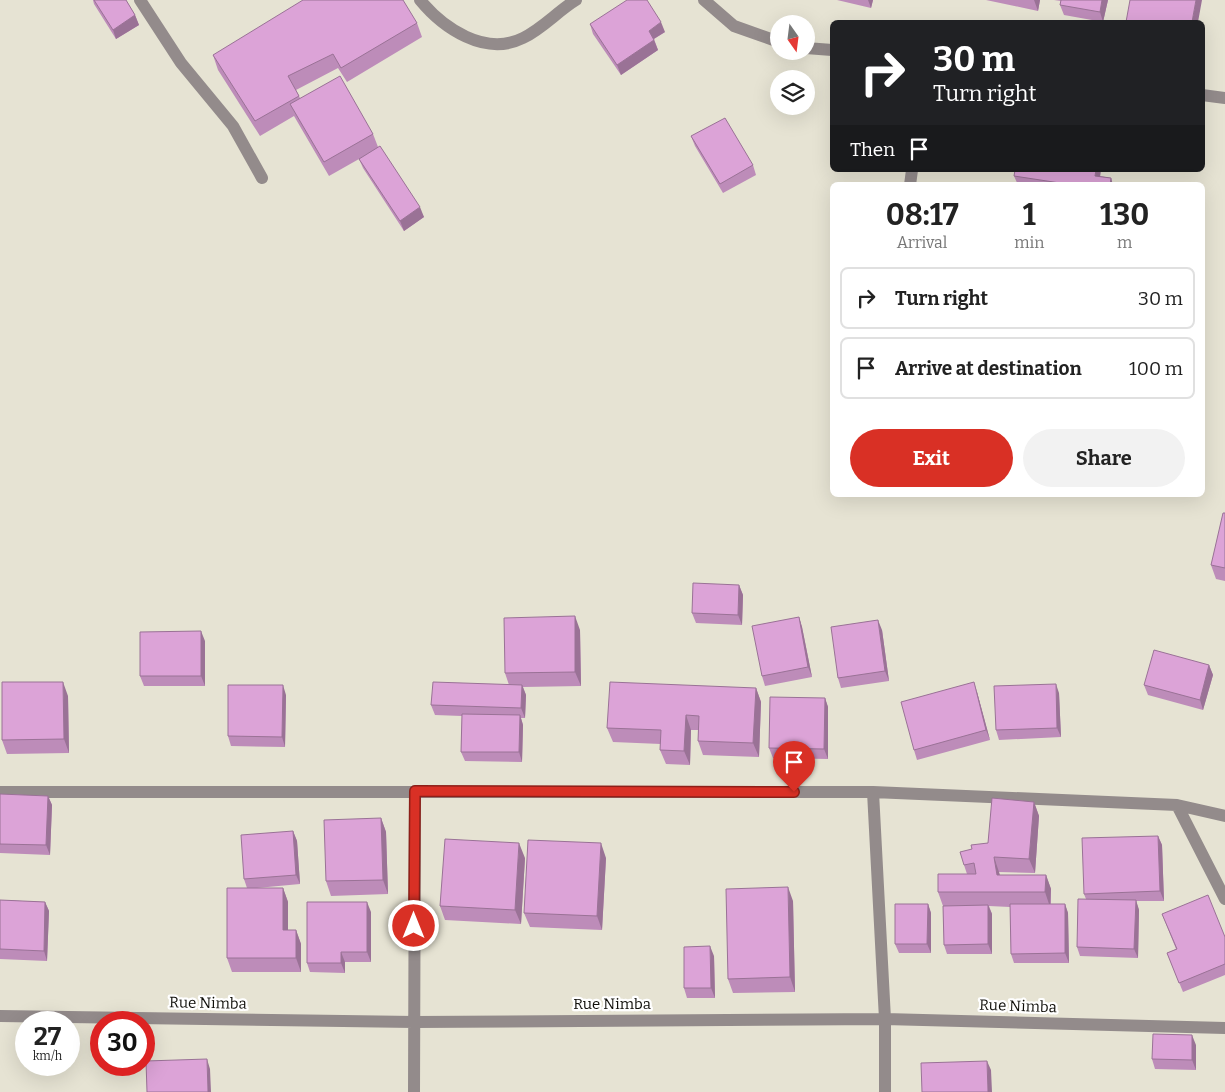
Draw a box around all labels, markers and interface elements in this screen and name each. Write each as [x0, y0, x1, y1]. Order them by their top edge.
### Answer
north arrow [770, 15, 815, 60]
map controls [770, 15, 815, 115]
text: 30 m [933, 38, 1015, 80]
icon: right [850, 40, 915, 105]
button: layers [770, 70, 815, 115]
text: Turn right [933, 80, 1036, 107]
icon: arrive [905, 135, 933, 163]
text: Then [850, 138, 895, 161]
text: 08:17 [886, 197, 959, 233]
text: 1 [1023, 197, 1036, 233]
text: 130 [1100, 197, 1149, 233]
text: Arrival [897, 233, 947, 252]
text: min [1014, 233, 1044, 252]
text: m [1117, 233, 1132, 252]
icon: right [852, 284, 880, 312]
text: Turn right [895, 287, 988, 310]
text: 30 m [1138, 287, 1183, 310]
icon: arrive [852, 354, 880, 382]
text: Arrive at destination [895, 357, 1082, 380]
text: 100 m [1129, 357, 1183, 380]
button: Exit [850, 429, 1013, 487]
button: Share [1023, 429, 1185, 487]
pin [773, 741, 815, 792]
icon: arrive [780, 748, 808, 776]
position arrow [387, 899, 439, 951]
street label: Rue Nimba [169, 993, 247, 1013]
street label: Rue Nimba [573, 995, 651, 1013]
street label: Rue Nimba [979, 996, 1057, 1016]
speed limit sign: 30 [90, 1011, 155, 1076]
text: 27 [34, 1022, 61, 1052]
text: km/h [33, 1049, 62, 1063]

